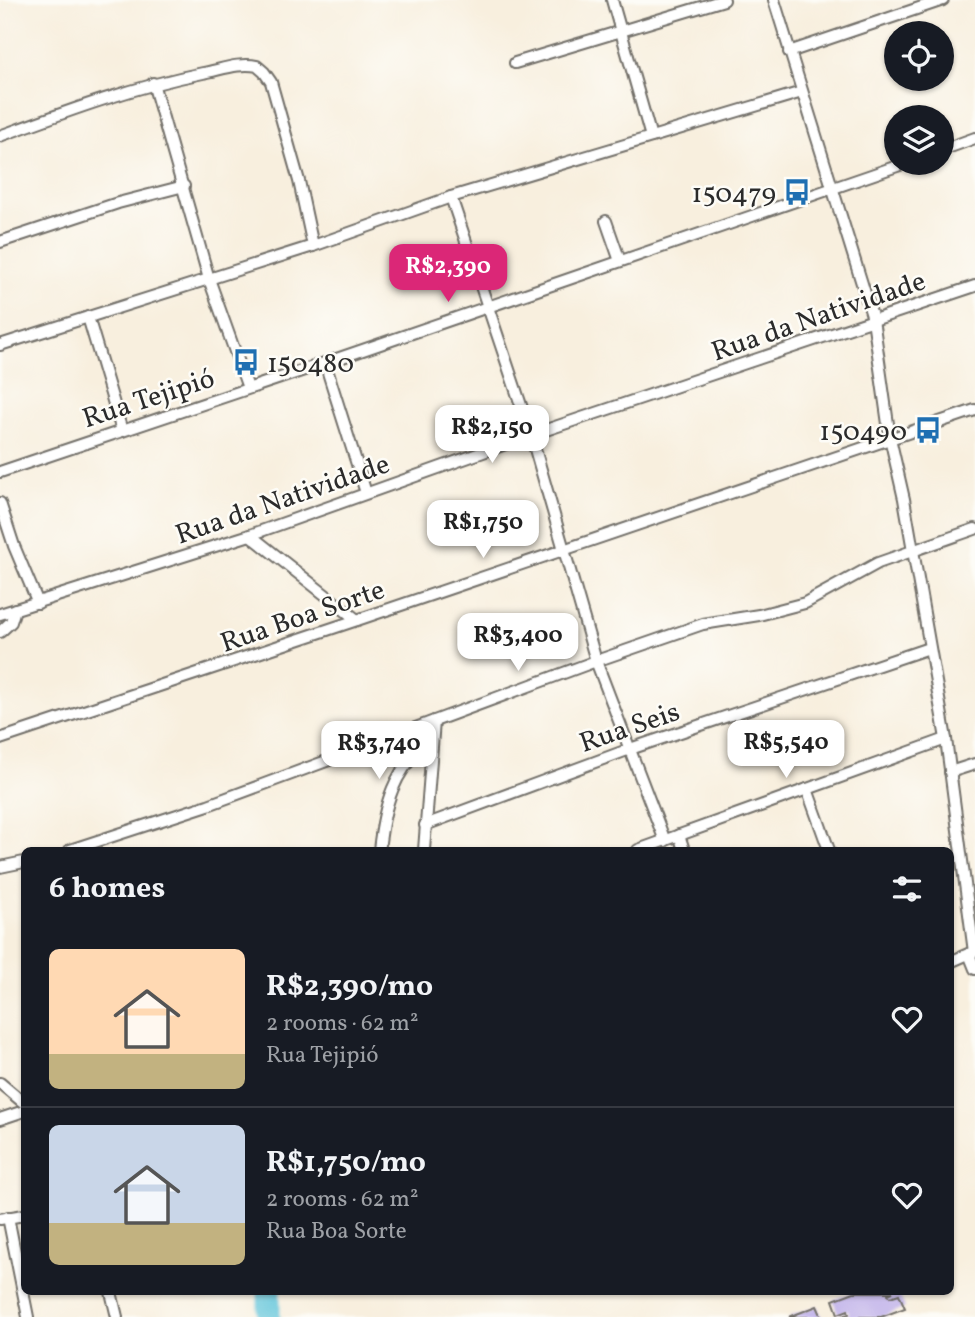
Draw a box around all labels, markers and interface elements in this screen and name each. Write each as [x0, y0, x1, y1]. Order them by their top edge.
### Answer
map controls [884, 21, 954, 175]
button: locate [884, 21, 954, 91]
button: layers [884, 105, 954, 175]
place label: 150479 [692, 175, 776, 214]
bus stop icon: 150479 [782, 177, 812, 207]
pin: R$2,390 [383, 244, 513, 304]
text: R$2,390 [405, 251, 491, 283]
street label: Rua da Natividade [706, 262, 931, 372]
place label: 150480 [267, 345, 354, 384]
bus stop icon: 150480 [231, 347, 261, 377]
street label: Rua Tejipió [78, 360, 220, 439]
pin: R$2,150 [427, 406, 557, 465]
text: R$2,150 [451, 412, 533, 444]
place label: 150490 [819, 413, 907, 452]
bus stop icon: 150490 [913, 415, 943, 445]
street label: Rua da Natividade [170, 445, 395, 555]
pin: R$1,750 [418, 500, 548, 560]
text: R$1,750 [443, 507, 523, 539]
street label: Rua Boa Sorte [215, 571, 390, 664]
pin: R$3,400 [453, 614, 583, 673]
text: R$3,400 [473, 620, 563, 652]
street label: Rua Seis [574, 693, 685, 764]
pin: R$5,540 [721, 720, 851, 780]
pin: R$3,740 [314, 722, 444, 781]
text: R$5,540 [743, 727, 829, 759]
text: R$3,740 [337, 728, 421, 760]
text: 6 homes [49, 868, 165, 910]
icon: filters [888, 870, 926, 908]
text: R$2,390/mo [266, 966, 433, 1008]
icon: home [105, 977, 189, 1061]
icon: heart [888, 1000, 926, 1038]
text: 2 rooms · 62 m² [266, 1008, 418, 1040]
text: Rua Tejipió [266, 1040, 379, 1072]
text: R$1,750/mo [266, 1142, 426, 1184]
icon: home [105, 1153, 189, 1237]
icon: heart [888, 1176, 926, 1214]
text: 2 rooms · 62 m² [266, 1184, 418, 1216]
text: Rua Boa Sorte [266, 1216, 407, 1248]

